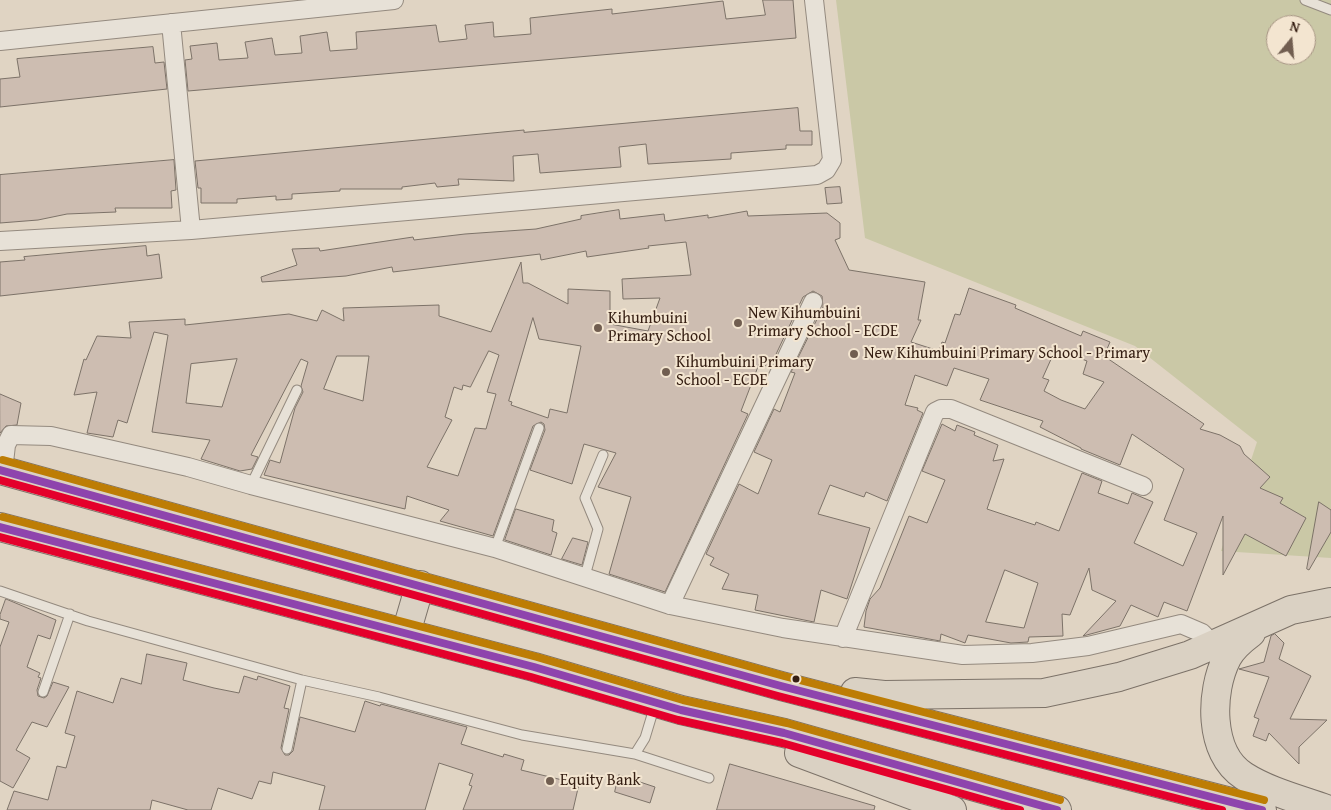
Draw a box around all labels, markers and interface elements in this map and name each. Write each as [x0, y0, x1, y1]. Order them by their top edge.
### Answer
north arrow [1266, 15, 1316, 65]
text: N [1288, 16, 1302, 38]
place label: New Kihumbuini Primary School - ECDE [748, 304, 898, 342]
place label: Kihumbuini Primary School [608, 309, 711, 347]
marker: New Kihumbuini Primary School - ECDE [732, 317, 744, 329]
marker: Kihumbuini Primary School [592, 322, 604, 334]
place label: New Kihumbuini Primary School - Primary [864, 344, 1150, 364]
marker: New Kihumbuini Primary School - Primary [848, 348, 860, 360]
place label: Kihumbuini Primary School - ECDE [676, 353, 814, 391]
marker: Kihumbuini Primary School - ECDE [660, 366, 672, 378]
unlabelled marker [791, 674, 801, 684]
place label: Equity Bank [560, 771, 641, 791]
marker: Equity Bank [544, 775, 556, 787]

